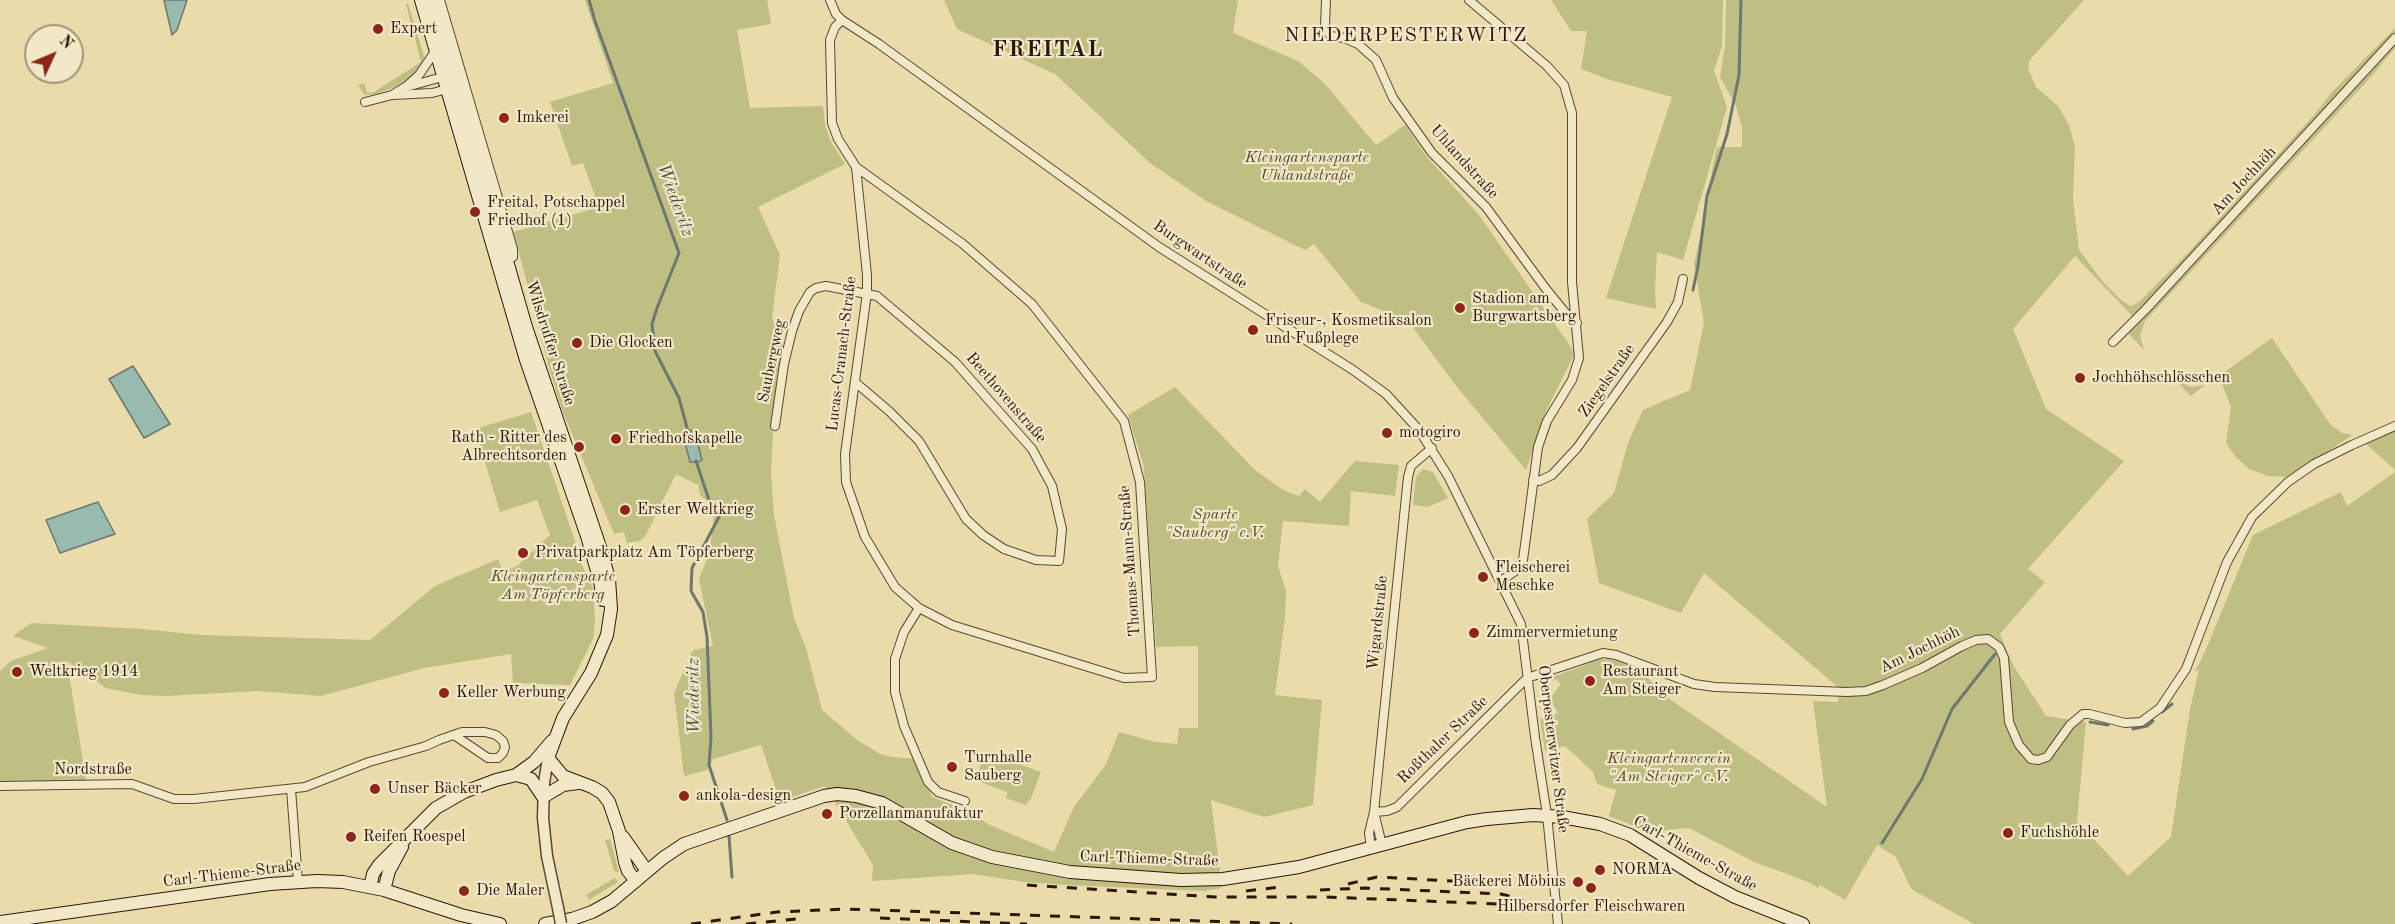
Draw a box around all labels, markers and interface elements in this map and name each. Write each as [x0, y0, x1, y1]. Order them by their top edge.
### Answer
place label: Expert [390, 19, 437, 39]
marker: Expert [371, 22, 385, 36]
north arrow [24, 24, 84, 84]
district label: NIEDERPESTERWITZ [1284, 24, 1528, 48]
text: N [55, 33, 76, 53]
district label: FREITAL [992, 37, 1104, 63]
place label: Imkerei [516, 108, 569, 128]
marker: Imkerei [497, 111, 511, 125]
street label: Uhlandstraße [1426, 121, 1502, 203]
street label: Am Jochhöh [2207, 143, 2281, 219]
park label: Kleingartensparte Uhlandstraße [1245, 148, 1369, 186]
water label: Wiederitz [652, 160, 698, 240]
place label: Freital, Potschappel Friedhof (1) [487, 193, 625, 231]
marker: Freital, Potschappel Friedhof (1) [468, 205, 482, 219]
street label: Burgwartstraße [1149, 216, 1251, 294]
street label: Lucas-Cranach-Straße [823, 275, 861, 433]
street label: Wilsdruffer Straße [521, 278, 579, 408]
place label: Stadion am Burgwartsberg [1472, 289, 1576, 327]
marker: Stadion am Burgwartsberg [1453, 301, 1467, 315]
place label: Friseur-, Kosmetiksalon und Fußplege [1265, 311, 1432, 349]
street label: Saubergweg [754, 318, 790, 404]
marker: Friseur-, Kosmetiksalon und Fußplege [1246, 323, 1260, 337]
place label: Die Glocken [589, 333, 673, 353]
marker: Die Glocken [570, 336, 584, 350]
street label: Ziegelstraße [1575, 341, 1639, 421]
street label: Beethovenstraße [961, 349, 1051, 447]
place label: Jochhöhschlösschen [2092, 368, 2230, 388]
marker: Jochhöhschlösschen [2073, 371, 2087, 385]
place label: motogiro [1399, 423, 1461, 443]
marker: motogiro [1380, 426, 1394, 440]
place label: Rath - Ritter des Albrechtsorden [450, 428, 567, 466]
place label: Friedhofskapelle [628, 429, 742, 449]
marker: Friedhofskapelle [609, 432, 623, 446]
marker: Rath - Ritter des Albrechtsorden [572, 440, 586, 454]
street label: Thomas-Mann-Straße [1115, 485, 1145, 637]
place label: Erster Weltkrieg [637, 500, 754, 520]
marker: Erster Weltkrieg [618, 503, 632, 517]
park label: Sparte "Sauberg" e.V. [1166, 505, 1264, 543]
place label: Privatparkplatz Am Töpferberg [535, 543, 754, 563]
marker: Privatparkplatz Am Töpferberg [516, 546, 530, 560]
place label: Fleischerei Meschke [1495, 558, 1570, 596]
park label: Kleingartensparte Am Töpferberg [491, 567, 615, 605]
marker: Fleischerei Meschke [1476, 570, 1490, 584]
street label: Wigardstraße [1363, 575, 1393, 671]
street label: Am Jochhöh [1877, 622, 1963, 678]
place label: Zimmervermietung [1486, 623, 1618, 643]
marker: Zimmervermietung [1467, 626, 1481, 640]
water label: Wiederitz [683, 658, 705, 734]
place label: Weltkrieg 1914 [29, 662, 139, 682]
place label: Restaurant Am Steiger [1602, 662, 1681, 700]
street label: Oberpesterwitzer Straße [1533, 664, 1573, 834]
marker: Weltkrieg 1914 [10, 665, 24, 679]
marker: Restaurant Am Steiger [1583, 674, 1597, 688]
place label: Keller Werbung [456, 683, 566, 703]
marker: Keller Werbung [437, 686, 451, 700]
street label: Roßthaler Straße [1394, 692, 1492, 788]
place label: Turnhalle Sauberg [964, 748, 1032, 786]
park label: Kleingartenverein "Am Steiger" e.V. [1607, 749, 1731, 787]
street label: Nordstraße [54, 760, 132, 780]
marker: Turnhalle Sauberg [945, 760, 959, 774]
place label: Unser Bäcker [387, 779, 482, 799]
marker: Unser Bäcker [368, 782, 382, 796]
place label: ankola-design [696, 786, 791, 806]
marker: ankola-design [677, 789, 691, 803]
place label: Porzellanmanufaktur [839, 804, 983, 824]
marker: Porzellanmanufaktur [820, 807, 834, 821]
street label: Carl-Thieme-Straße [1630, 812, 1760, 896]
place label: Fuchshöhle [2020, 823, 2099, 843]
marker: Fuchshöhle [2001, 826, 2015, 840]
place label: Reifen Roespel [363, 827, 466, 847]
marker: Reifen Roespel [344, 830, 358, 844]
street label: Carl-Thieme-Straße [1079, 847, 1219, 871]
street label: Carl-Thieme-Straße [162, 856, 302, 892]
place label: NORMA [1612, 860, 1673, 880]
marker: NORMA [1593, 863, 1607, 877]
place label: Bäckerei Möbius [1452, 872, 1566, 892]
marker: Bäckerei Möbius [1571, 875, 1585, 889]
place label: Die Maler [476, 881, 544, 901]
marker: Hilbersdorfer Fleischwaren [1584, 881, 1598, 895]
marker: Die Maler [457, 884, 471, 898]
place label: Hilbersdorfer Fleischwaren [1497, 897, 1685, 917]

